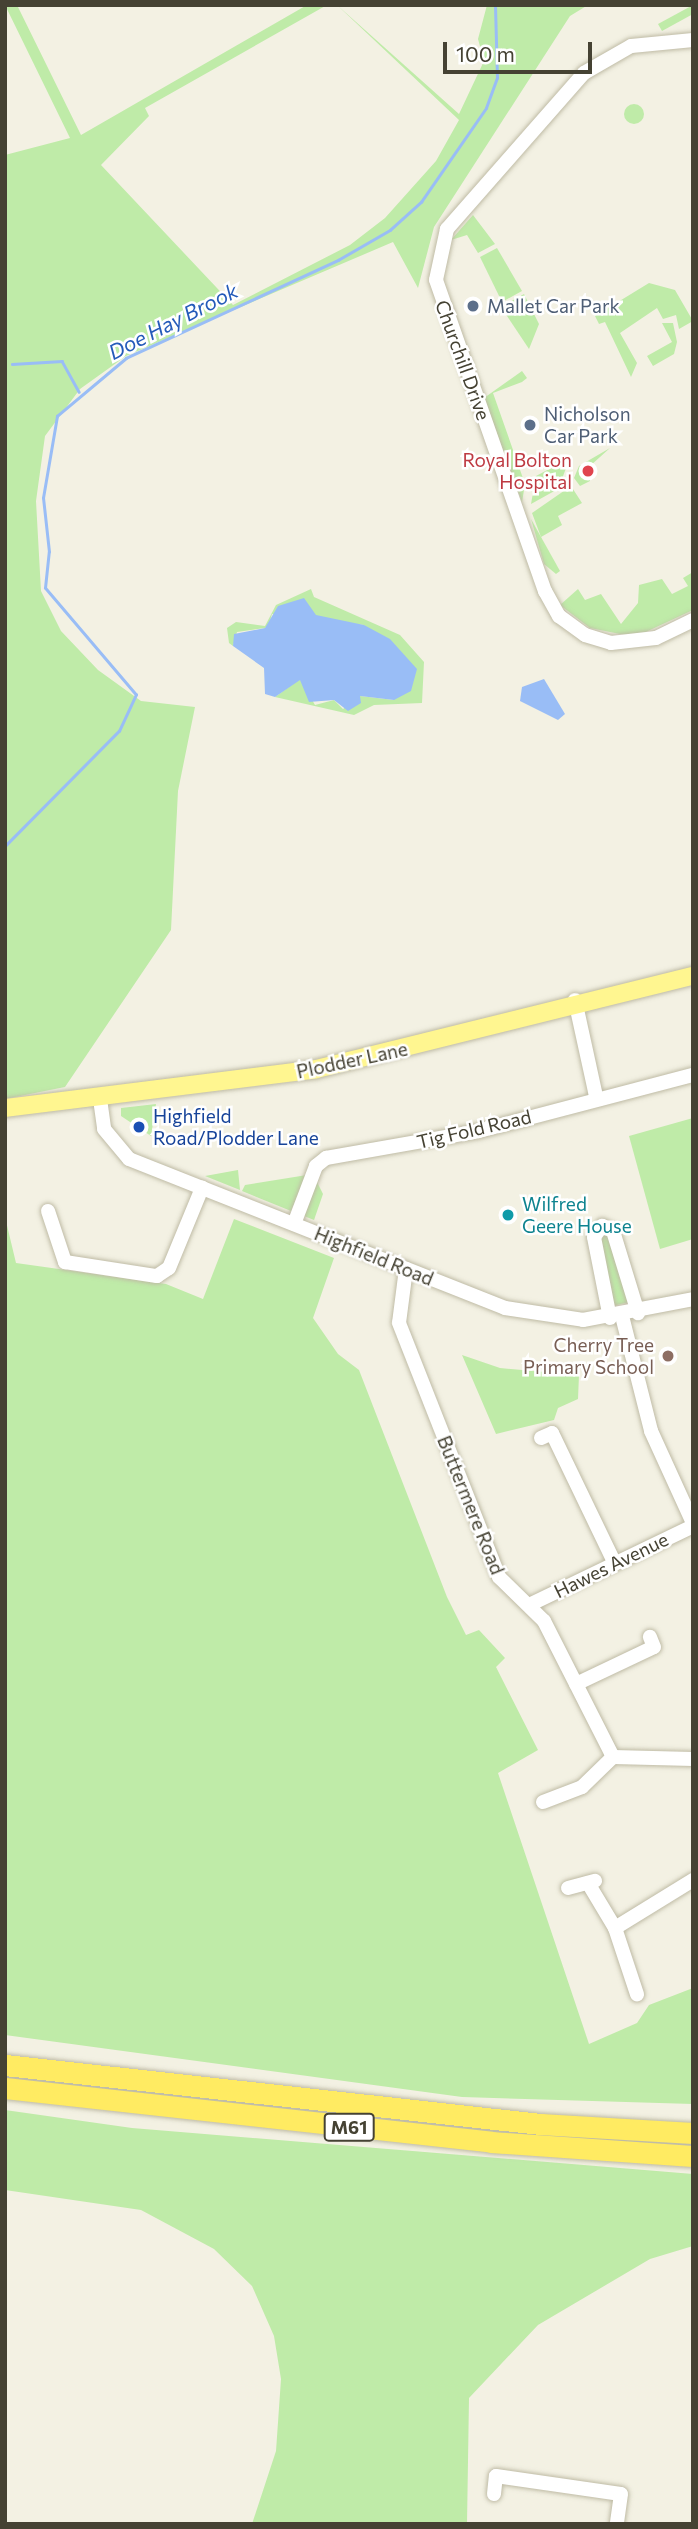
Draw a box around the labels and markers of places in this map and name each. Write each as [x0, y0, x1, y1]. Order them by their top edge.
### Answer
place label: Mallet Car Park [487, 295, 620, 317]
marker: Mallet Car Park [465, 298, 481, 314]
place label: Nicholson Car Park [544, 403, 631, 447]
marker: Nicholson Car Park [522, 417, 538, 433]
place label: Royal Bolton Hospital [462, 449, 572, 493]
marker: Royal Bolton Hospital [578, 461, 598, 481]
place label: Highfield Road/Plodder Lane [153, 1105, 319, 1149]
marker: Highfield Road/Plodder Lane [131, 1119, 147, 1135]
place label: Wilfred Geere House [522, 1193, 632, 1237]
marker: Wilfred Geere House [500, 1207, 516, 1223]
place label: Cherry Tree Primary School [523, 1334, 654, 1378]
marker: Cherry Tree Primary School [660, 1348, 676, 1364]

